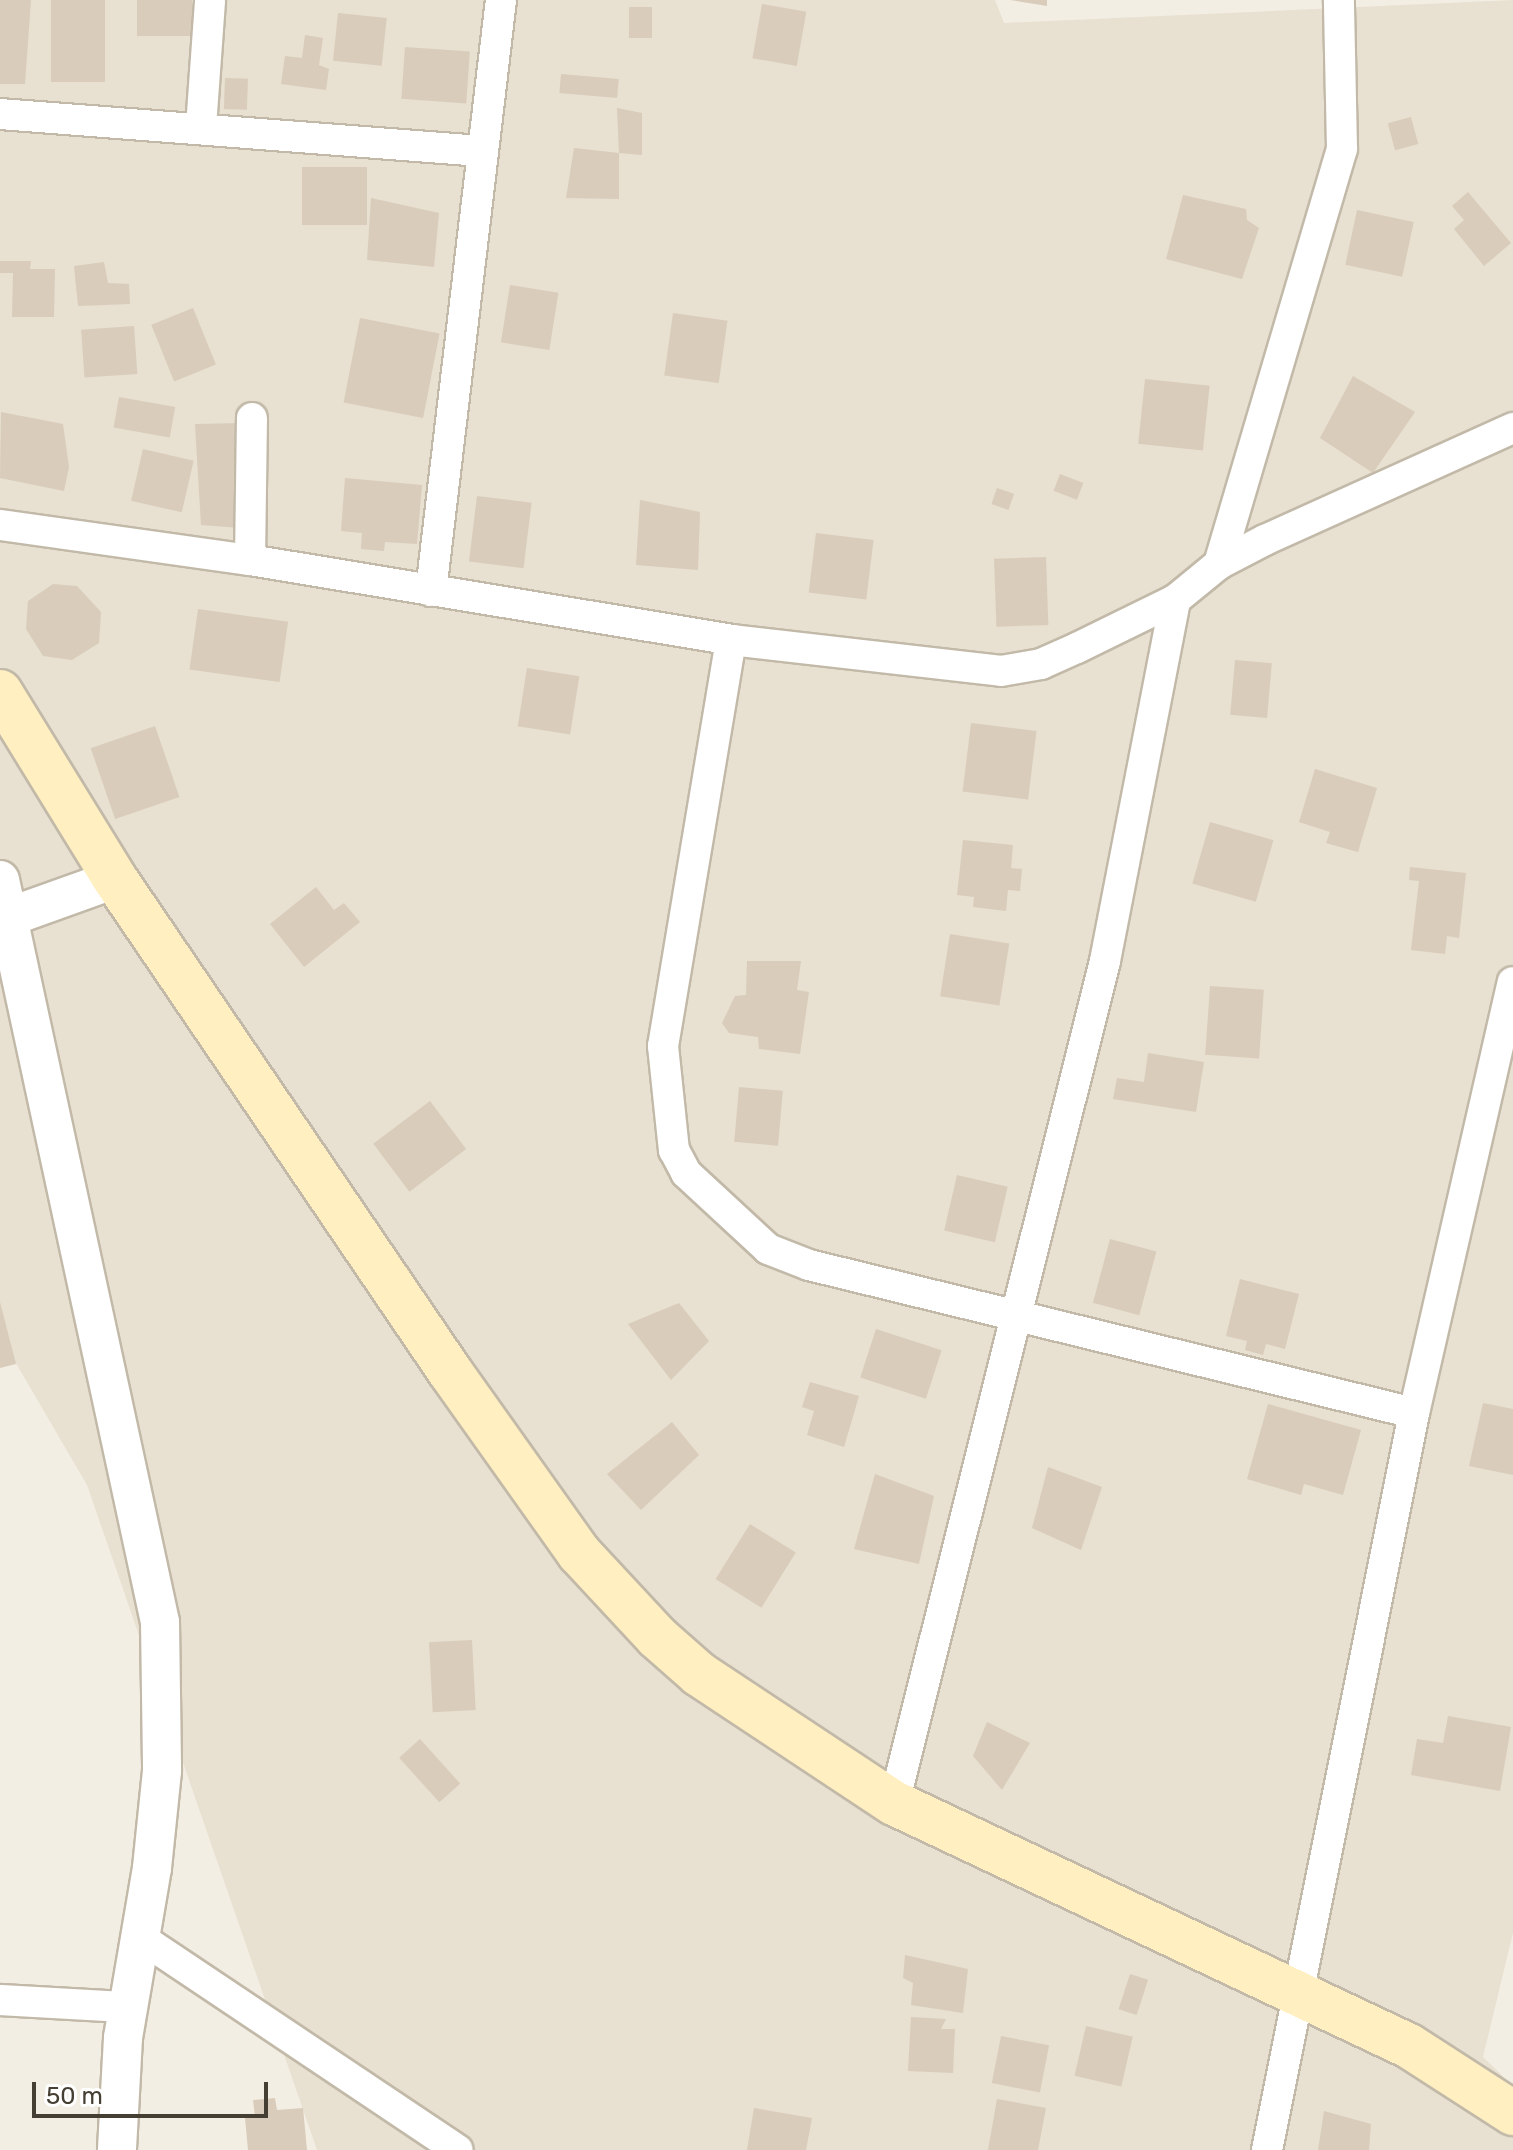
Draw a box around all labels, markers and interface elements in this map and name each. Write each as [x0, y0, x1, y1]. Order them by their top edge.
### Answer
scale bar [36, 2066, 272, 2116]
text: 50 m [46, 2082, 103, 2110]

